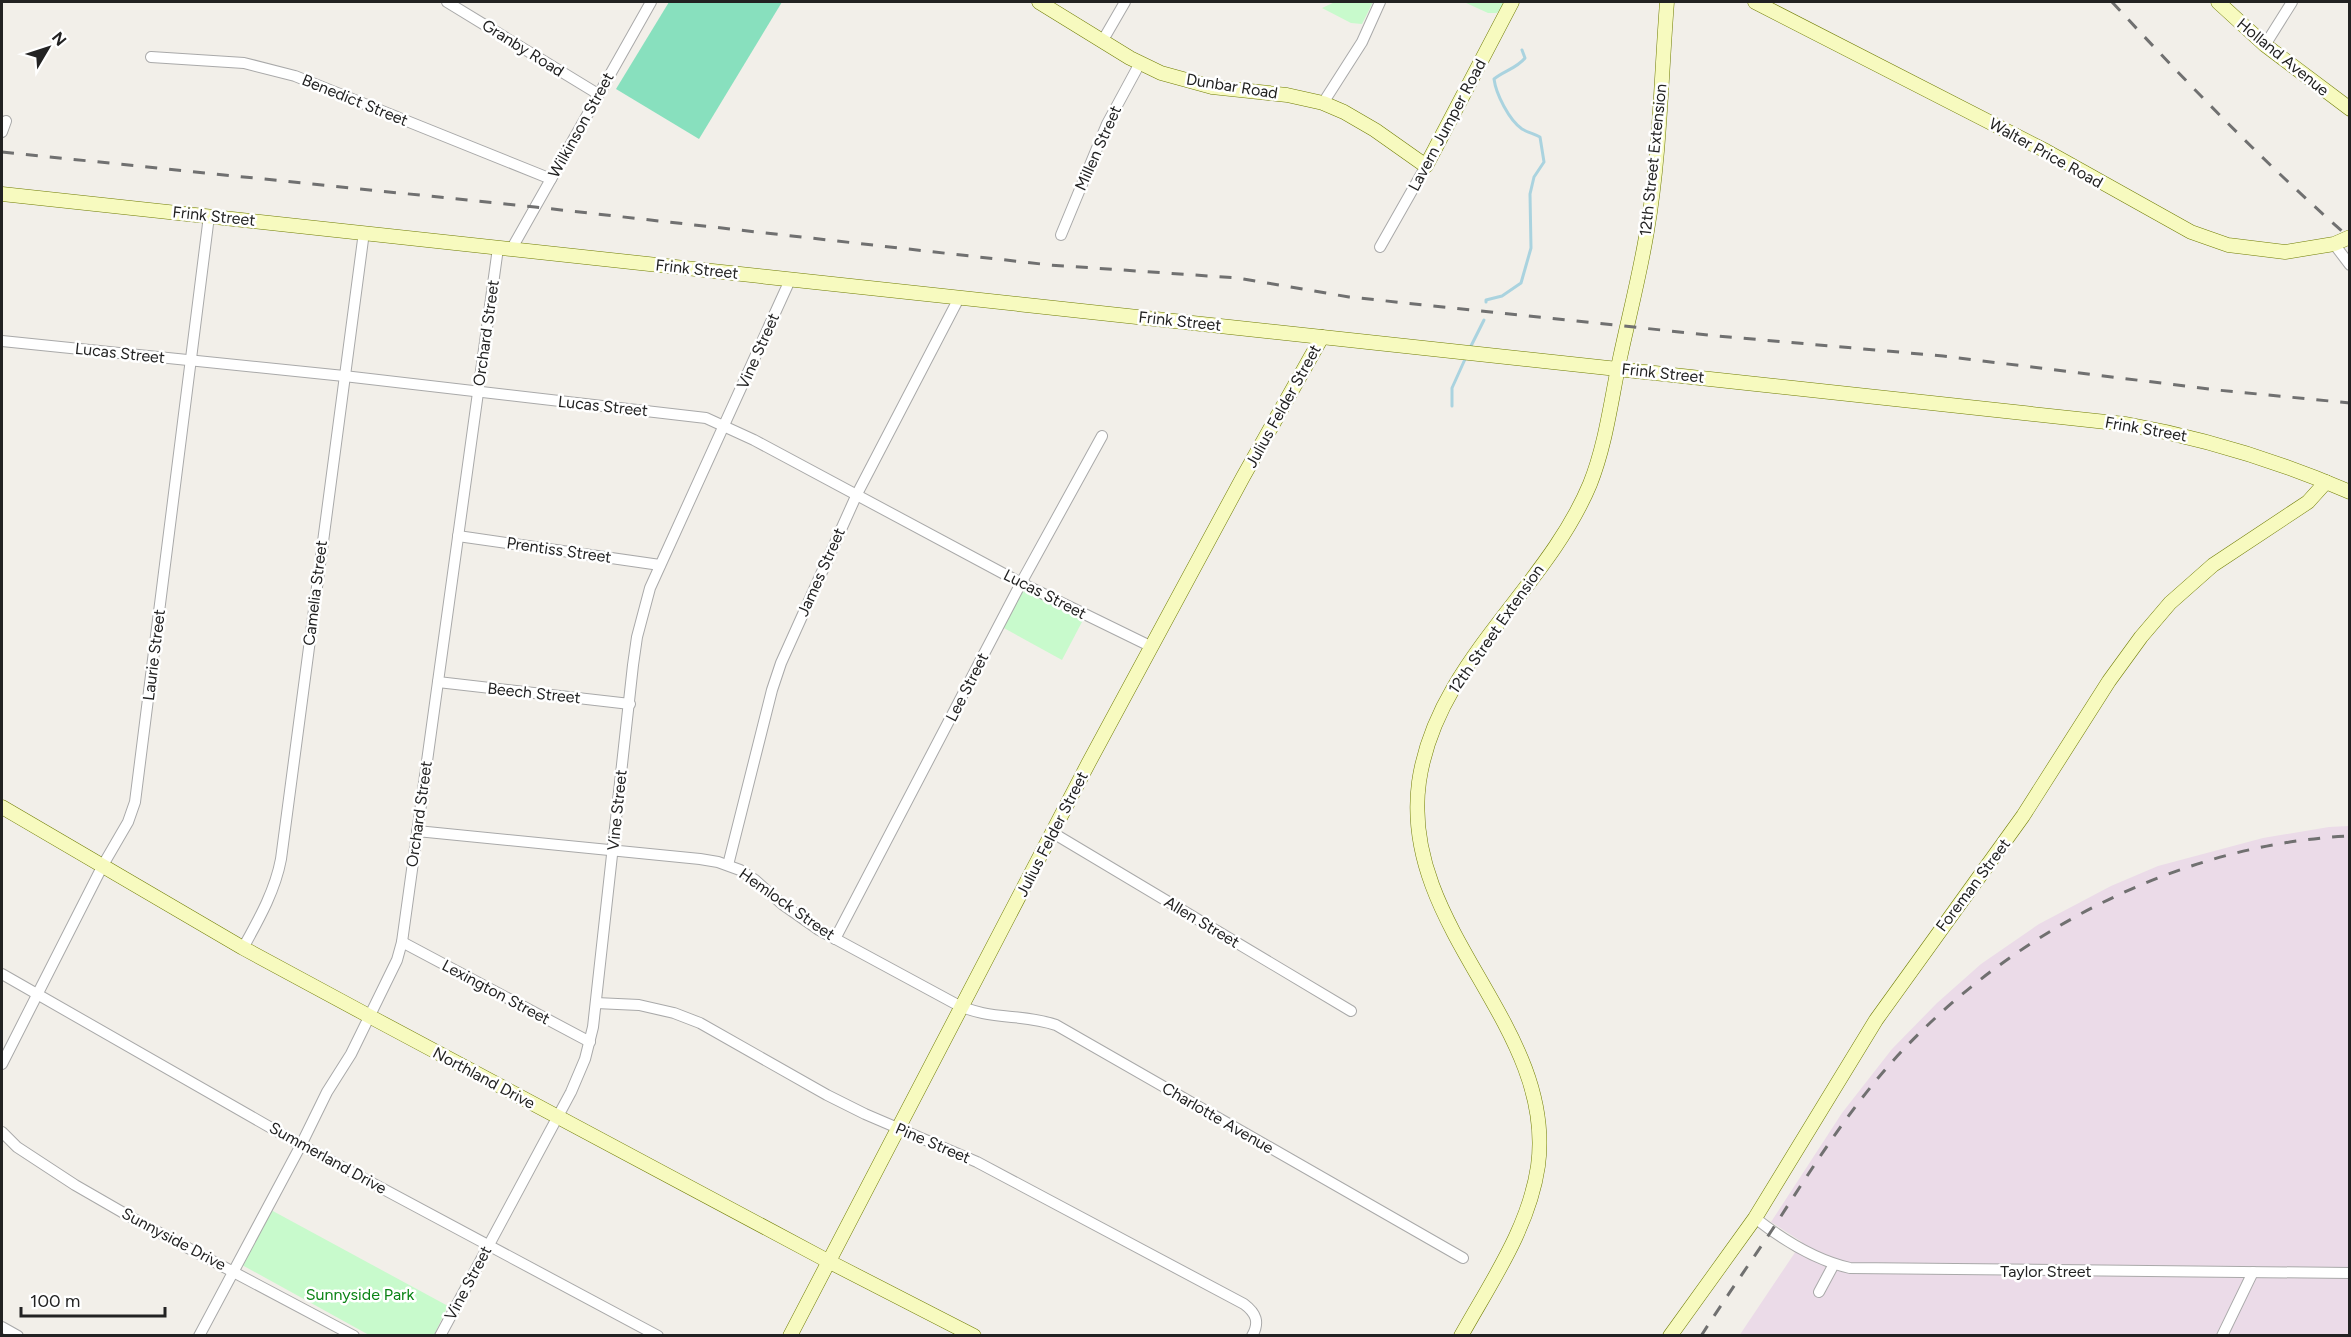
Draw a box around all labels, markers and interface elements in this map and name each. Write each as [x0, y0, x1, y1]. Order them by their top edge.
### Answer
street label: Holland Avenue [2233, 14, 2333, 100]
street label: Granby Road [479, 15, 567, 81]
north arrow [18, 18, 78, 78]
text: N [48, 28, 71, 50]
street label: Lavern Jumper Road [1404, 56, 1490, 194]
street label: Wilkinson Street [544, 69, 618, 181]
street label: Dunbar Road [1185, 69, 1279, 103]
street label: Benedict Street [299, 70, 411, 130]
street label: 12th Street Extension [1636, 83, 1670, 237]
street label: Millen Street [1071, 103, 1125, 193]
street label: Walter Price Road [1986, 114, 2106, 192]
street label: Frink Street [172, 202, 256, 230]
street label: Frink Street [655, 255, 739, 283]
street label: Orchard Street [469, 279, 503, 387]
street label: Frink Street [1138, 307, 1222, 335]
street label: Vine Street [733, 310, 783, 392]
street label: Lucas Street [74, 339, 166, 367]
street label: Julius Felder Street [1241, 341, 1325, 471]
street label: Frink Street [1621, 359, 1705, 387]
street label: Lucas Street [557, 392, 649, 420]
street label: Frink Street [2103, 412, 2189, 446]
street label: James Street [793, 525, 849, 619]
street label: Prentiss Street [505, 533, 613, 567]
street label: Camelia Street [299, 539, 331, 647]
street label: 12th Street Extension [1444, 561, 1548, 697]
street label: Lucas Street [1000, 565, 1090, 623]
street label: Laurie Street [139, 608, 169, 702]
street label: Lee Street [942, 649, 992, 725]
street label: Beech Street [486, 679, 582, 707]
street label: Orchard Street [402, 760, 436, 868]
street label: Julius Felder Street [1012, 768, 1092, 900]
street label: Vine Street [603, 769, 631, 851]
street label: Foreman Street [1932, 835, 2014, 935]
street label: Hemlock Street [736, 864, 838, 944]
street label: Allen Street [1161, 892, 1243, 952]
street label: Lexington Street [439, 956, 553, 1028]
street label: Northland Drive [430, 1043, 539, 1113]
street label: Charlotte Avenue [1159, 1078, 1277, 1158]
street label: Summerland Drive [266, 1118, 390, 1198]
street label: Pine Street [893, 1119, 973, 1167]
street label: Sunnyside Drive [119, 1204, 230, 1275]
street label: Vine Street [441, 1243, 495, 1323]
street label: Taylor Street [2000, 1262, 2092, 1281]
scale bar [21, 1280, 165, 1318]
park label: Sunnyside Park [306, 1285, 415, 1304]
text: 100 m [30, 1290, 80, 1312]

